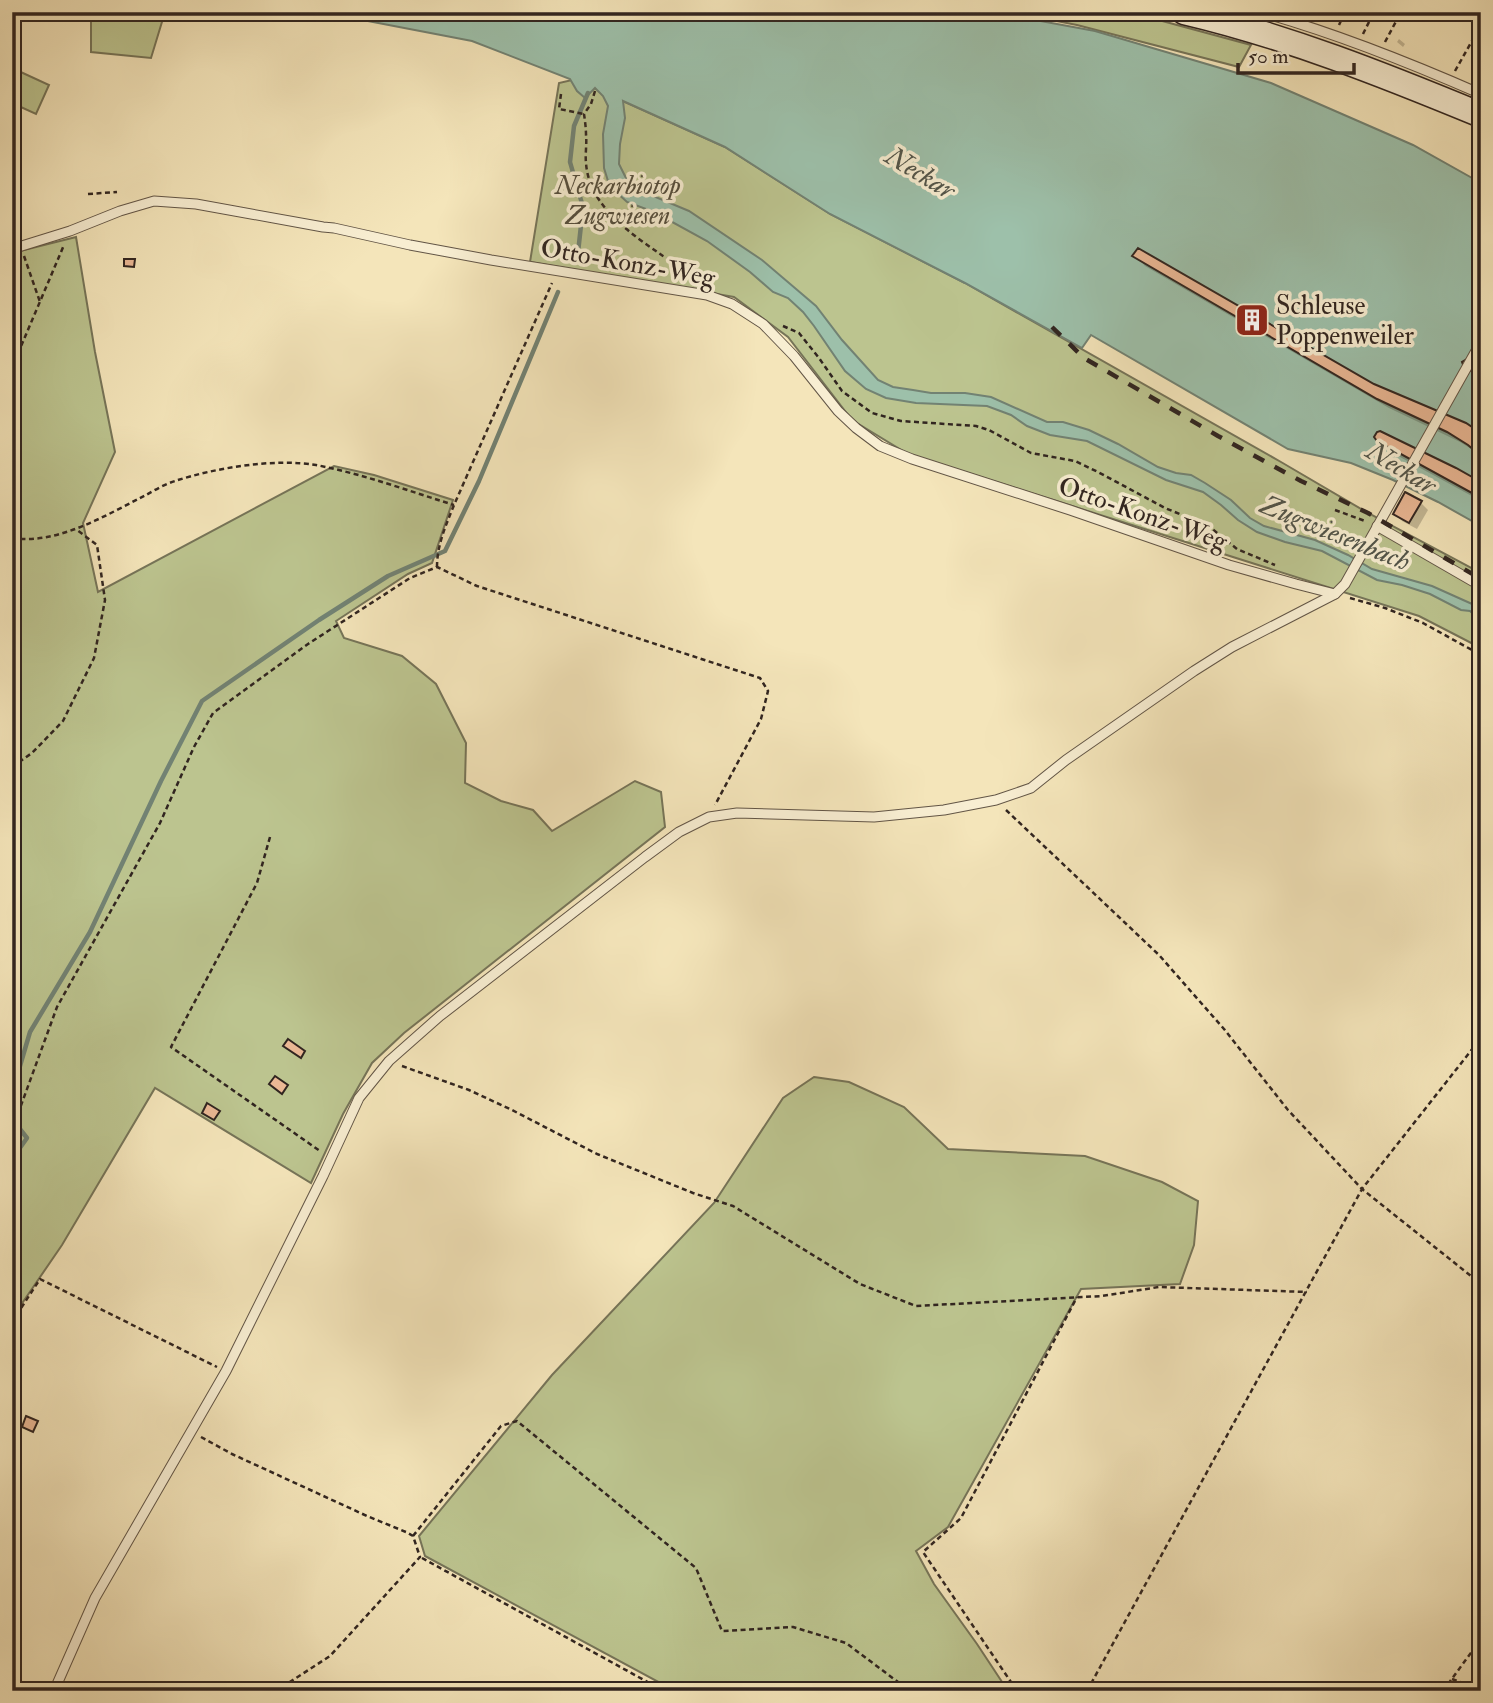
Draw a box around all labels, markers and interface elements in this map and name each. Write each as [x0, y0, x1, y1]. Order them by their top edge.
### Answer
scale bar [1238, 32, 1353, 76]
text: 50 m [1248, 43, 1289, 70]
water label: Neckar [877, 138, 963, 209]
park label: Neckarbiotop Zugwiesen [553, 170, 681, 232]
street label: Otto-Konz-Weg [538, 232, 719, 294]
place label: Schleuse Poppenweiler [1276, 290, 1414, 353]
building icon: Schleuse Poppenweiler [1233, 301, 1271, 339]
water label: Neckar [1358, 433, 1444, 504]
street label: Otto-Konz-Weg [1054, 470, 1232, 558]
water label: Zugwiesenbach [1254, 487, 1415, 579]

